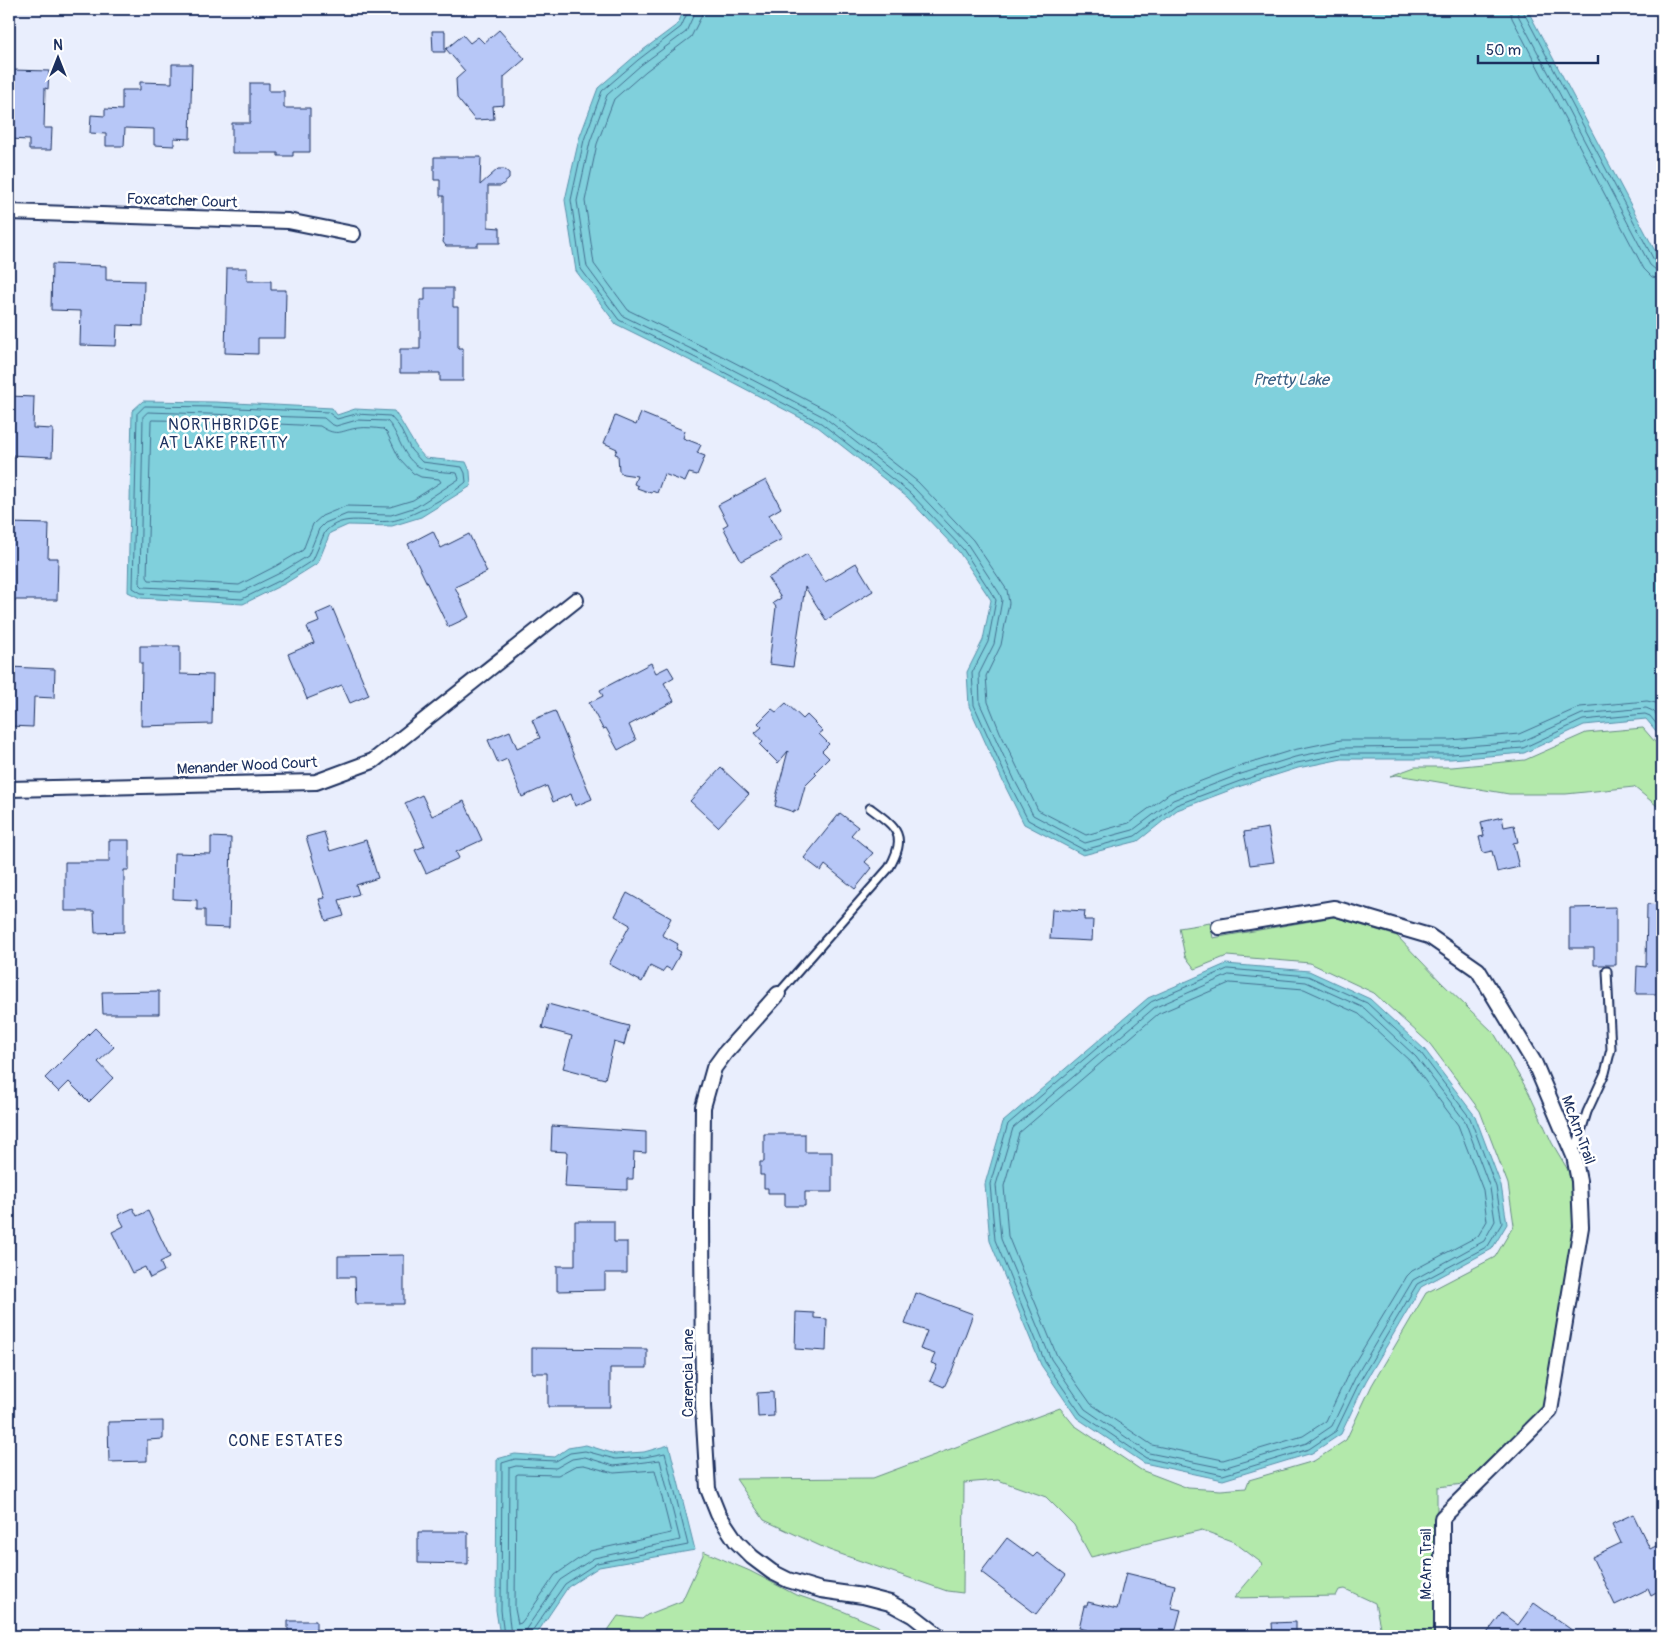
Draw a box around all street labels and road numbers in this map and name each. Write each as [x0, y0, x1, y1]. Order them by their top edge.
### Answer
street label: Foxcatcher Court [126, 190, 239, 212]
street label: Menander Wood Court [176, 753, 319, 779]
street label: McArn Trail [1557, 1093, 1599, 1167]
street label: Carencia Lane [679, 1328, 698, 1417]
street label: McArn Trail [1417, 1528, 1436, 1600]

